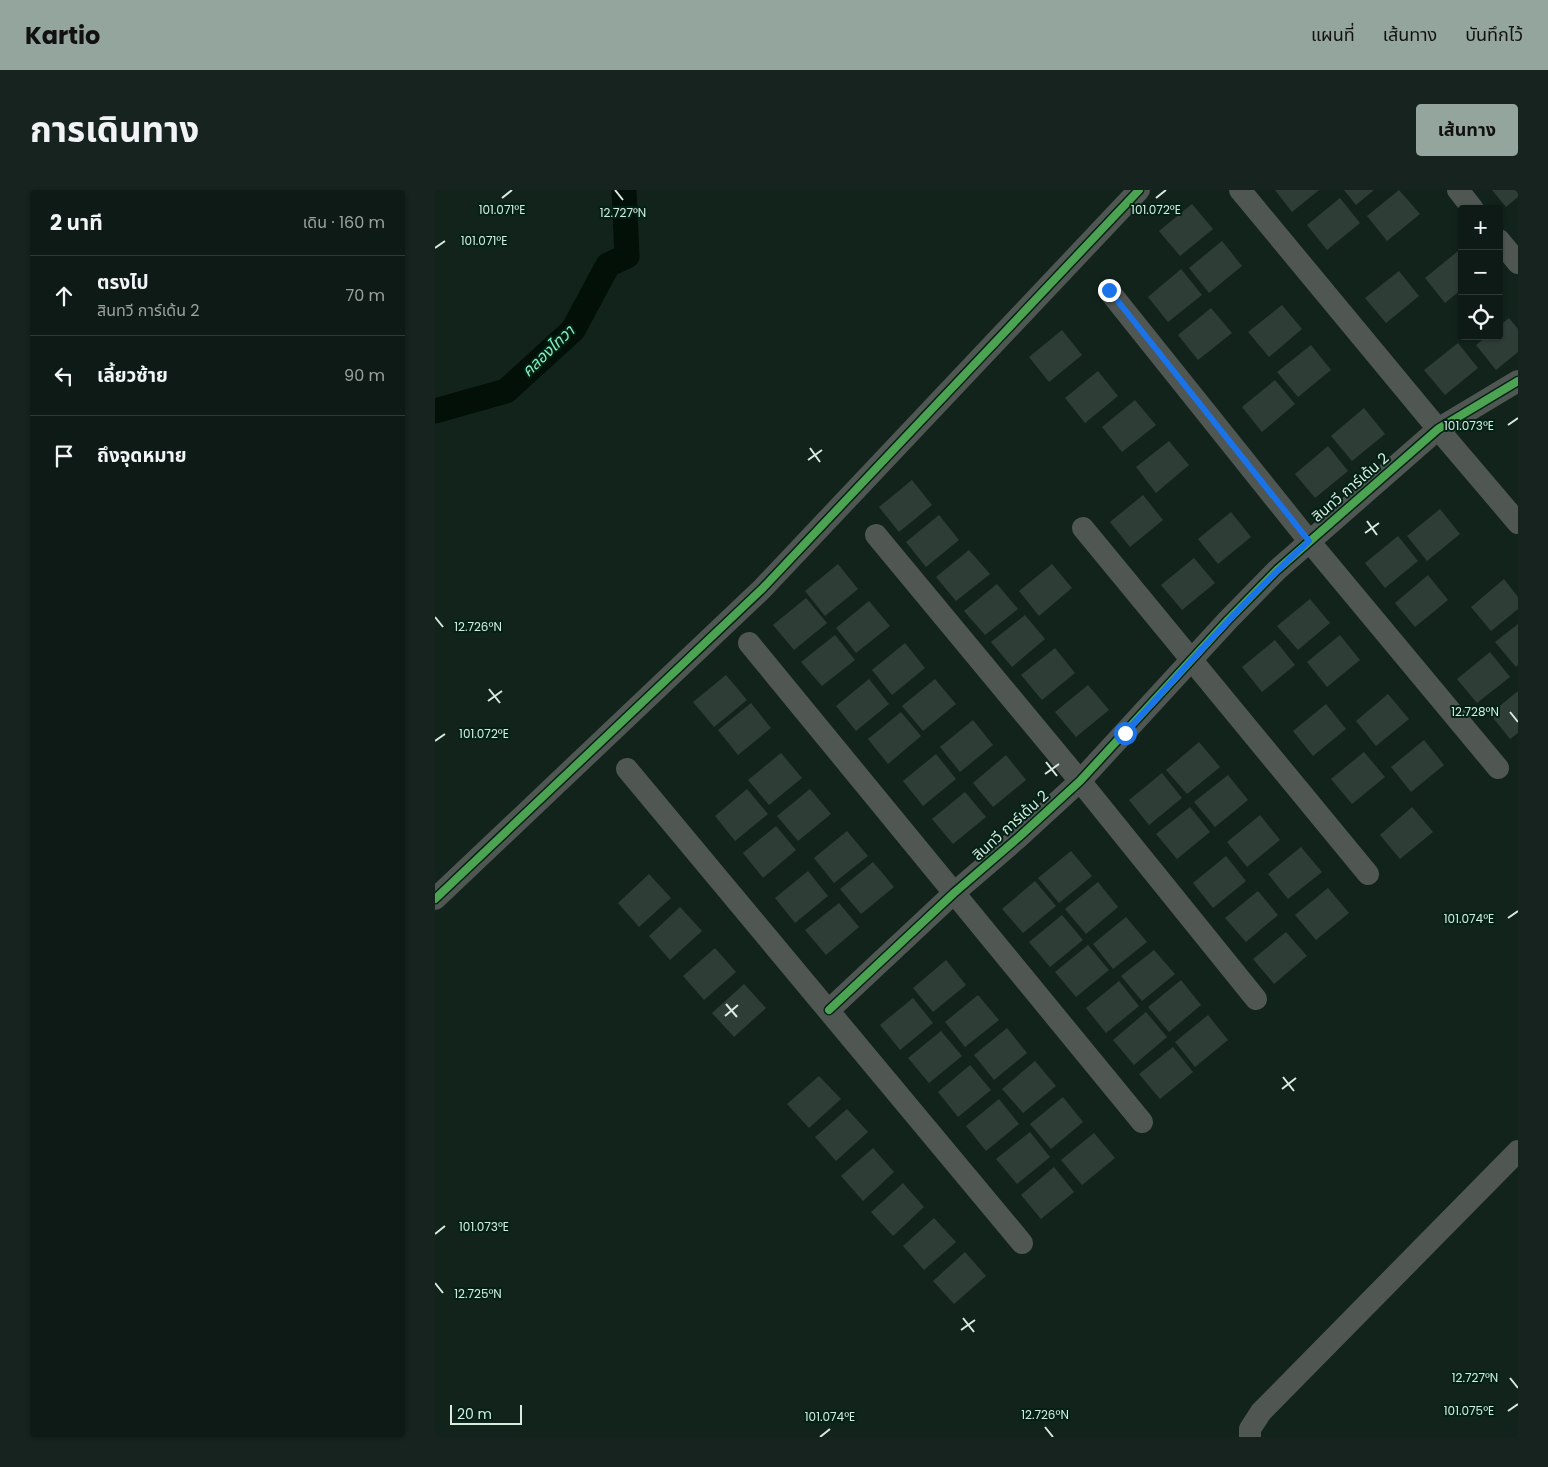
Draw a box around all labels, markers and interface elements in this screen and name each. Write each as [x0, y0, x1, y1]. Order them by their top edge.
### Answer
text: Kartio [25, 19, 100, 52]
text: แผนที่ [1311, 22, 1355, 47]
text: เส้นทาง [1383, 22, 1437, 47]
text: บันทึกไว้ [1465, 22, 1523, 47]
button: เส้นทาง [1416, 104, 1518, 156]
text: การเดินทาง [30, 105, 199, 154]
text: 101.071°E [479, 201, 525, 218]
text: 101.072°E [1131, 201, 1181, 218]
text: 12.727°N [600, 204, 646, 221]
map controls [1458, 205, 1503, 340]
button: + [1458, 205, 1503, 250]
text: 2 นาที [50, 208, 103, 237]
text: เดิน · 160 m [303, 211, 385, 234]
text: 101.071°E [461, 232, 507, 249]
button: − [1458, 250, 1503, 295]
text: ตรงไป [97, 269, 149, 296]
route end [1098, 279, 1121, 302]
icon: ahead [50, 282, 78, 310]
text: 70 m [345, 284, 385, 307]
button: locate [1458, 295, 1503, 340]
text: สินทวี การ์เด้น 2 [97, 299, 199, 322]
water label: คลองไทวา [516, 319, 581, 382]
icon: left [50, 362, 78, 390]
text: เลี้ยวซ้าย [97, 362, 168, 389]
text: 90 m [344, 364, 385, 387]
text: 101.073°E [1444, 417, 1494, 434]
icon: arrive [50, 442, 78, 470]
text: ถึงจุดหมาย [97, 442, 187, 469]
street label: สินทวี การ์เด้น 2 [1307, 448, 1393, 526]
text: 12.726°N [454, 618, 502, 635]
text: 12.728°N [1451, 703, 1499, 720]
route start [1114, 722, 1137, 745]
text: 101.072°E [459, 725, 509, 742]
street label: สินทวี การ์เด้น 2 [967, 785, 1053, 865]
text: 101.074°E [1444, 910, 1494, 927]
text: 101.073°E [459, 1218, 509, 1235]
text: 12.725°N [454, 1285, 502, 1302]
text: 12.727°N [1452, 1369, 1498, 1386]
scale bar [450, 1402, 523, 1425]
text: 101.075°E [1444, 1402, 1494, 1419]
text: 20 m [457, 1404, 492, 1424]
text: 12.726°N [1021, 1406, 1069, 1423]
text: 101.074°E [805, 1408, 855, 1425]

